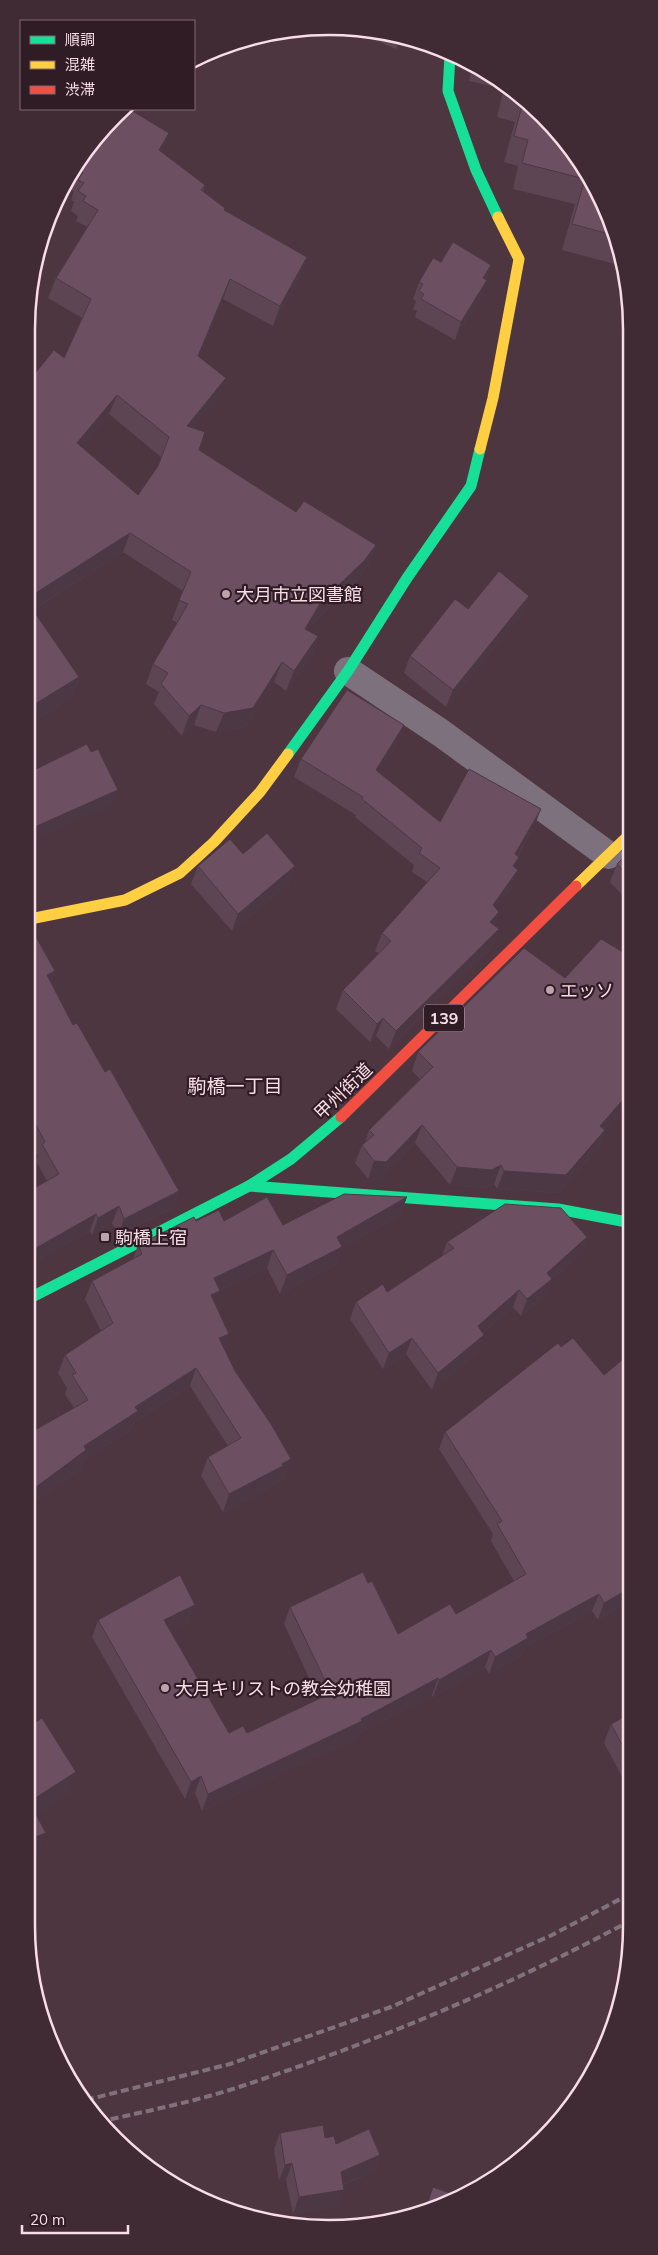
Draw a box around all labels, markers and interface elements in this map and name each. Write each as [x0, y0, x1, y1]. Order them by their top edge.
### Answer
legend [20, 20, 195, 110]
text: 順調 [65, 30, 95, 49]
text: 混雑 [65, 55, 95, 74]
text: 渋滞 [65, 80, 95, 99]
place label: 大月市立図書館 [236, 583, 362, 606]
marker: 大月市立図書館 [220, 588, 232, 600]
place label: エッソ [560, 979, 614, 1002]
marker: エッソ [544, 984, 556, 996]
road number: 139 [424, 1004, 464, 1032]
street label: 甲州街道 [309, 1058, 377, 1124]
district label: 駒橋一丁目 [187, 1074, 283, 1098]
place label: 駒橋上宿 [115, 1226, 187, 1249]
marker: 駒橋上宿 [99, 1231, 111, 1243]
place label: 大月キリストの教会幼稚園 [175, 1677, 391, 1700]
marker: 大月キリストの教会幼稚園 [159, 1682, 171, 1694]
scale bar [22, 2202, 129, 2234]
text: 20 m [30, 2210, 65, 2229]

